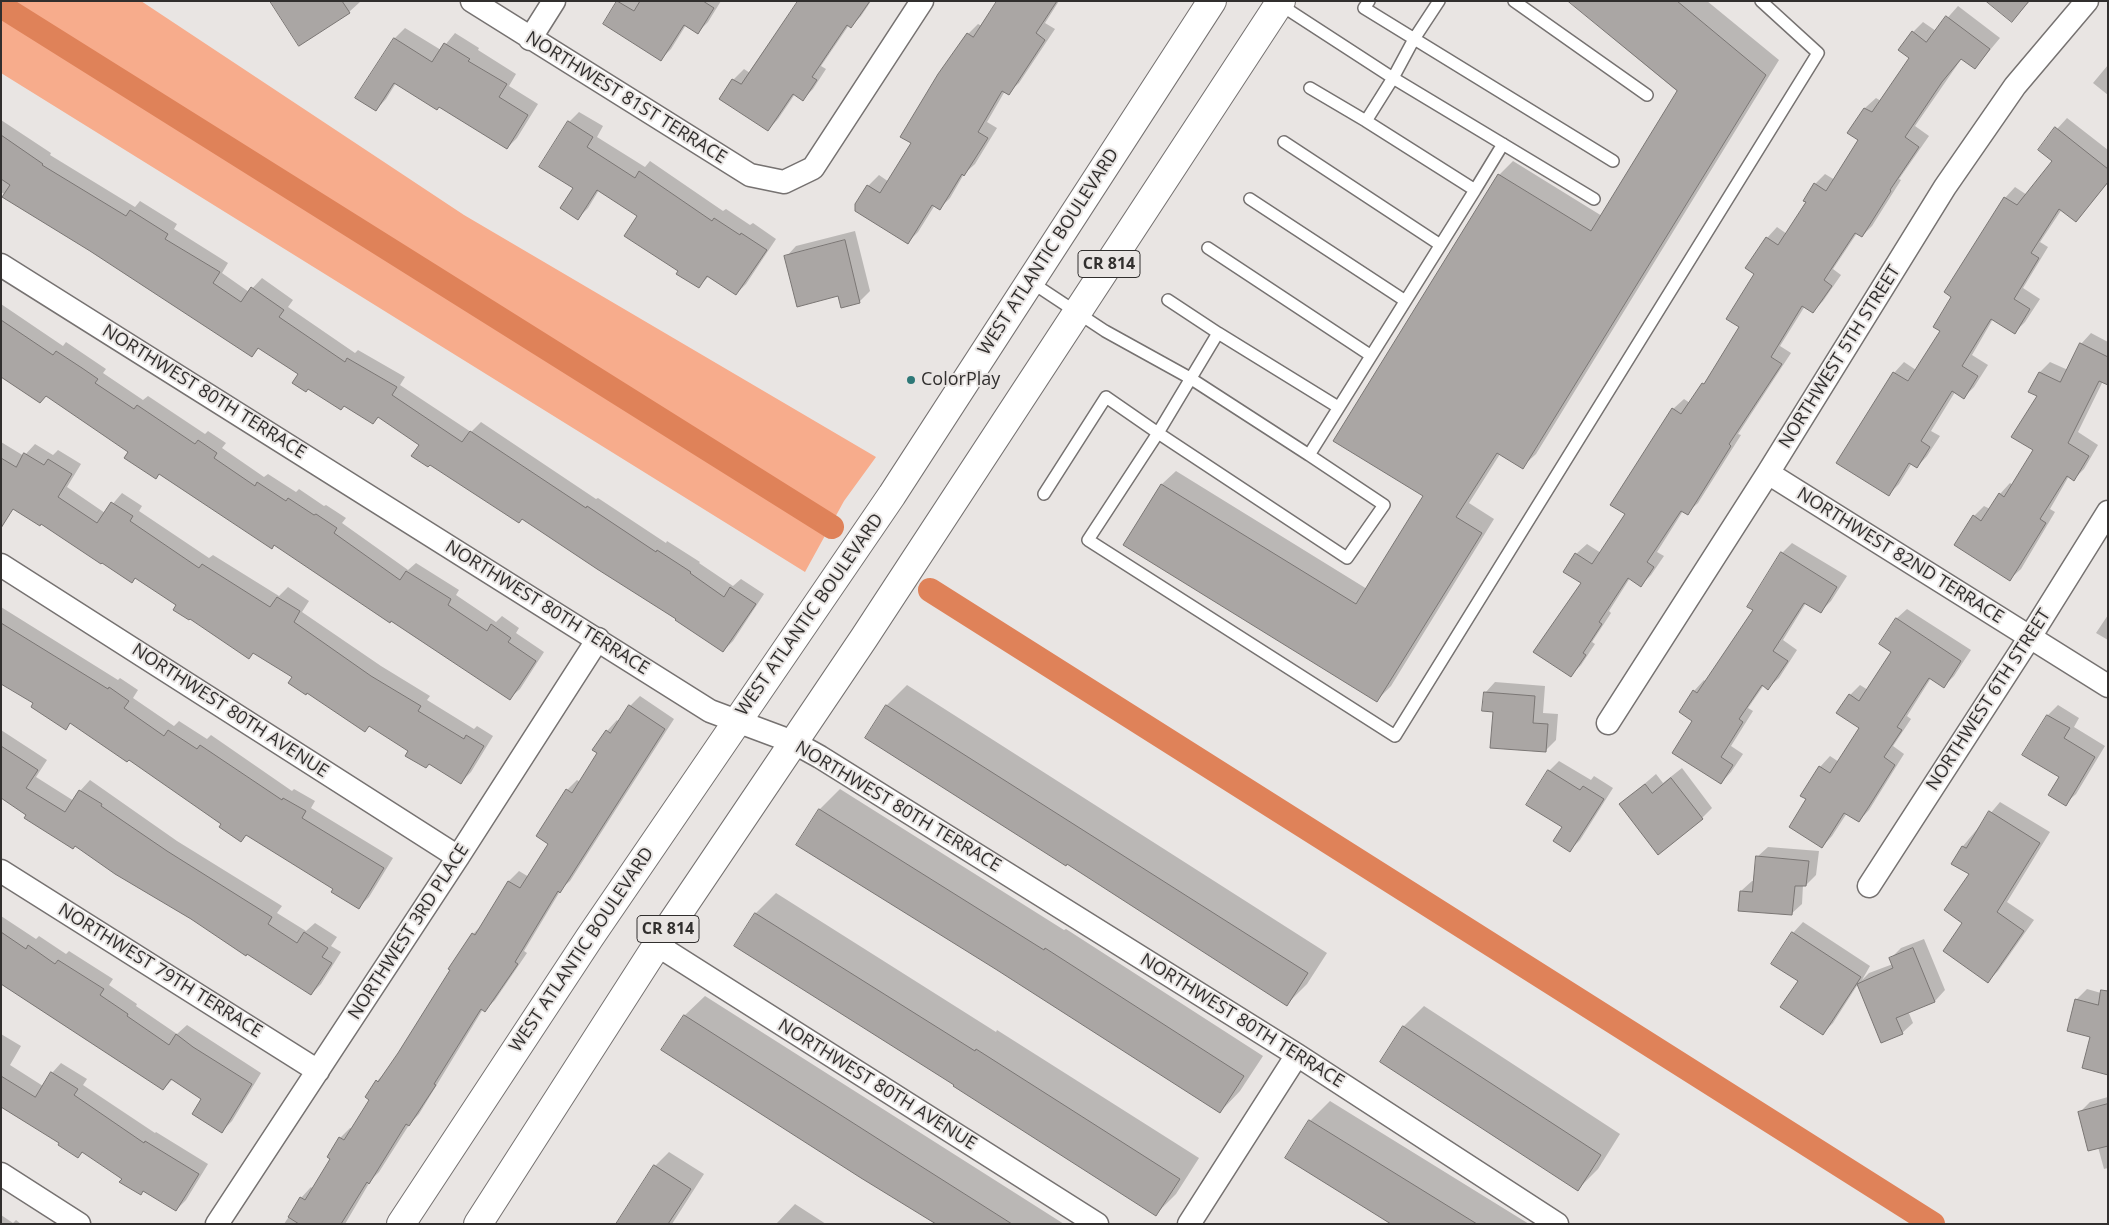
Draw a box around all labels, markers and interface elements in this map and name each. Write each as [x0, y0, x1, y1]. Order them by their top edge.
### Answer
street label: NORTHWEST 81ST TERRACE [522, 27, 730, 169]
street label: WEST ATLANTIC BOULEVARD [974, 145, 1124, 359]
road number: CR 814 [1078, 250, 1140, 278]
street label: NORTHWEST 5TH STREET [1775, 261, 1905, 453]
street label: NORTHWEST 80TH TERRACE [98, 320, 310, 464]
place label: ColorPlay [921, 369, 1000, 391]
marker: ColorPlay [905, 374, 917, 386]
street label: NORTHWEST 82ND TERRACE [1793, 483, 2007, 629]
street label: WEST ATLANTIC BOULEVARD [732, 510, 888, 720]
street label: NORTHWEST 80TH TERRACE [441, 536, 653, 680]
street label: NORTHWEST 6TH STREET [1922, 605, 2056, 795]
street label: NORTHWEST 80TH AVENUE [128, 639, 332, 783]
street label: NORTHWEST 80TH TERRACE [791, 737, 1005, 877]
street label: NORTHWEST 3RD PLACE [344, 840, 474, 1024]
street label: WEST ATLANTIC BOULEVARD [505, 844, 659, 1056]
street label: NORTHWEST 79TH TERRACE [54, 899, 266, 1043]
road number: CR 814 [637, 916, 699, 942]
street label: NORTHWEST 80TH TERRACE [1136, 949, 1348, 1093]
street label: NORTHWEST 80TH AVENUE [774, 1015, 980, 1155]

